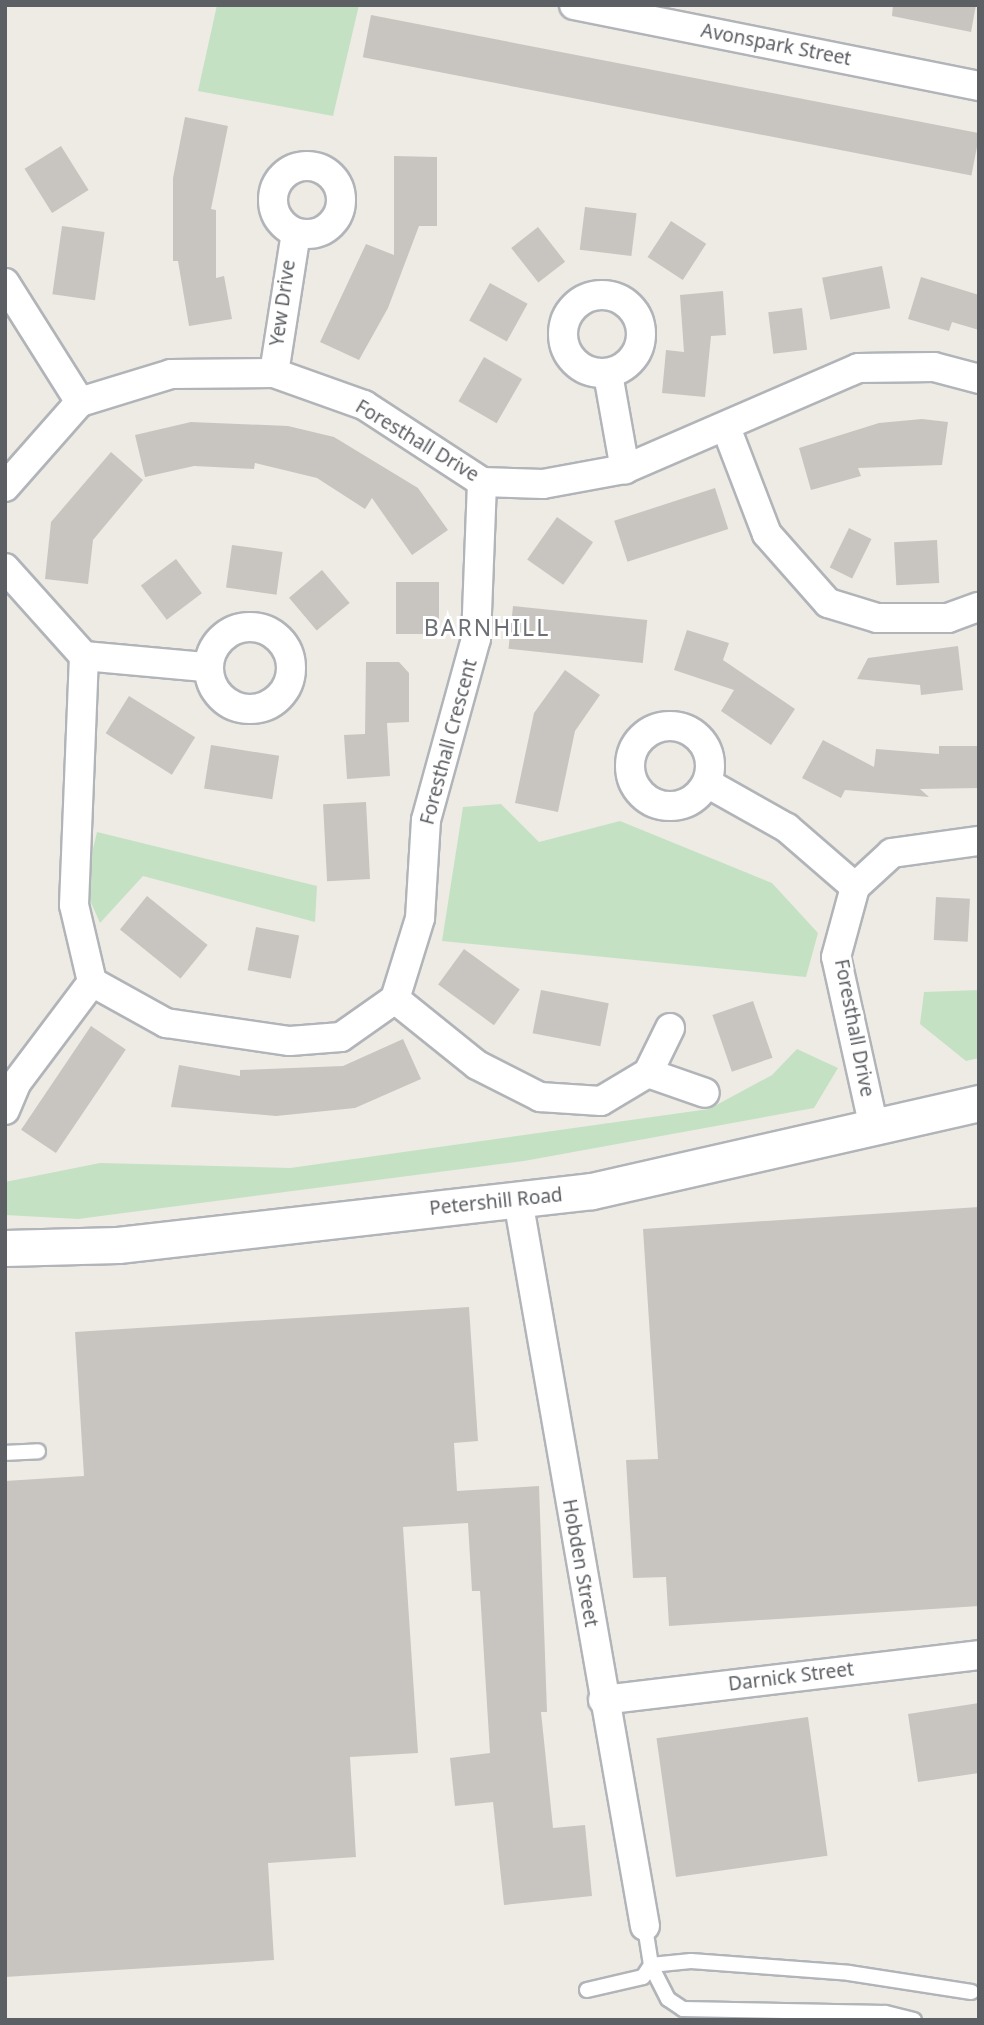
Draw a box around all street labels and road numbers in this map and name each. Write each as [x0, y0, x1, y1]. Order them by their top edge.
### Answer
street label: Avonspark Street [699, 19, 853, 71]
street label: Yew Drive [266, 258, 300, 348]
street label: Foresthall Drive [351, 395, 483, 487]
street label: Foresthall Crescent [416, 657, 482, 827]
street label: Foresthall Drive [829, 957, 879, 1099]
street label: Petershill Road [428, 1184, 564, 1220]
street label: Hobden Street [558, 1497, 602, 1629]
street label: Darnick Street [727, 1658, 855, 1696]

